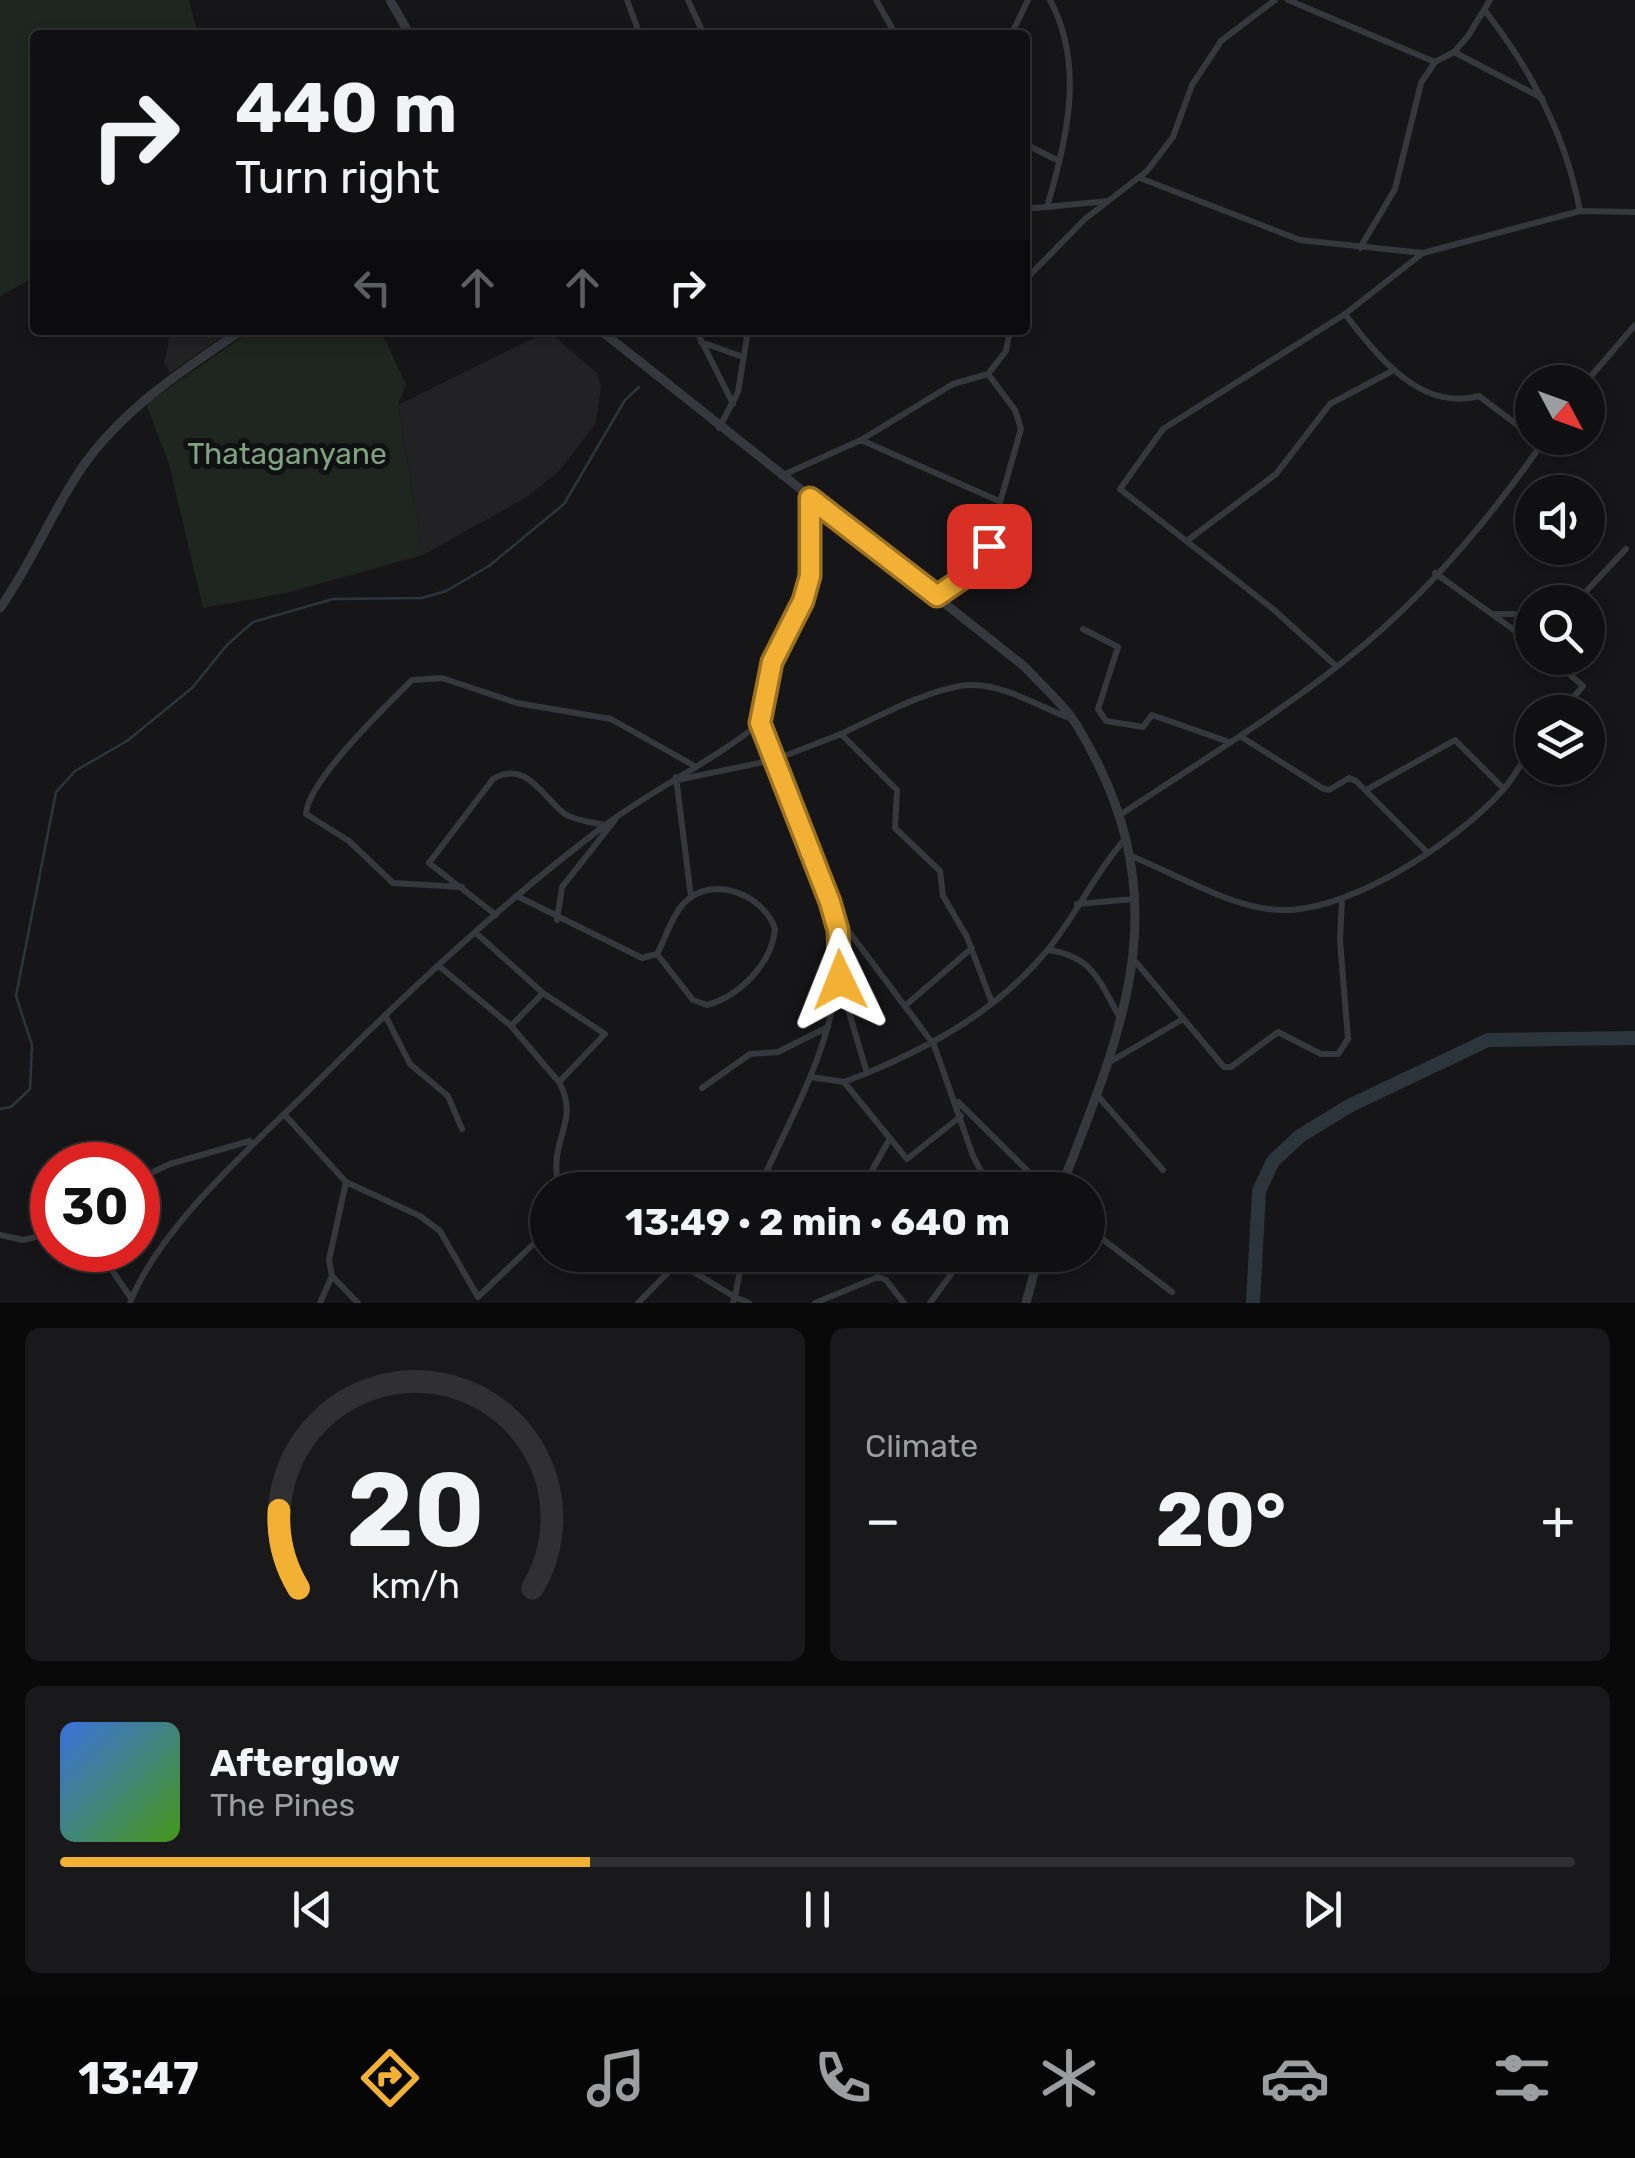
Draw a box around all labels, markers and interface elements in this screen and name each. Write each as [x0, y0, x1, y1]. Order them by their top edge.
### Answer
text: 440 m [235, 67, 457, 150]
icon: right [70, 70, 200, 200]
text: Turn right [235, 151, 439, 204]
icon: left [345, 260, 400, 315]
icon: ahead [450, 260, 505, 315]
icon: ahead [555, 260, 610, 315]
icon: right [660, 260, 715, 315]
north arrow [1515, 365, 1605, 455]
map controls [1515, 365, 1605, 785]
park label: Thataganyane [187, 436, 387, 472]
button: sound [1515, 475, 1605, 565]
pin [947, 504, 1032, 589]
icon: arrive [962, 519, 1017, 574]
button: search [1515, 585, 1605, 675]
button: layers [1515, 695, 1605, 785]
position arrow [788, 928, 892, 1032]
speed limit sign: 30 [30, 1142, 160, 1272]
text: 13:49 · 2 min · 640 m [625, 1199, 1010, 1245]
text: Climate [865, 1427, 978, 1465]
text: 20 [346, 1449, 484, 1572]
text: 20° [1155, 1476, 1286, 1565]
text: − [865, 1488, 901, 1553]
text: + [1541, 1488, 1575, 1553]
text: km/h [370, 1565, 460, 1607]
text: Afterglow [210, 1740, 400, 1786]
text: The Pines [210, 1786, 355, 1824]
icon: previous [285, 1882, 340, 1937]
icon: pause [790, 1882, 845, 1937]
icon: next [1295, 1882, 1350, 1937]
icon: directions [355, 2043, 425, 2113]
icon: music [581, 2043, 651, 2113]
icon: phone [808, 2043, 878, 2113]
icon: climate [1034, 2043, 1104, 2113]
icon: car [1260, 2043, 1330, 2113]
icon: filters [1487, 2043, 1557, 2113]
text: 13:47 [78, 2052, 199, 2105]

